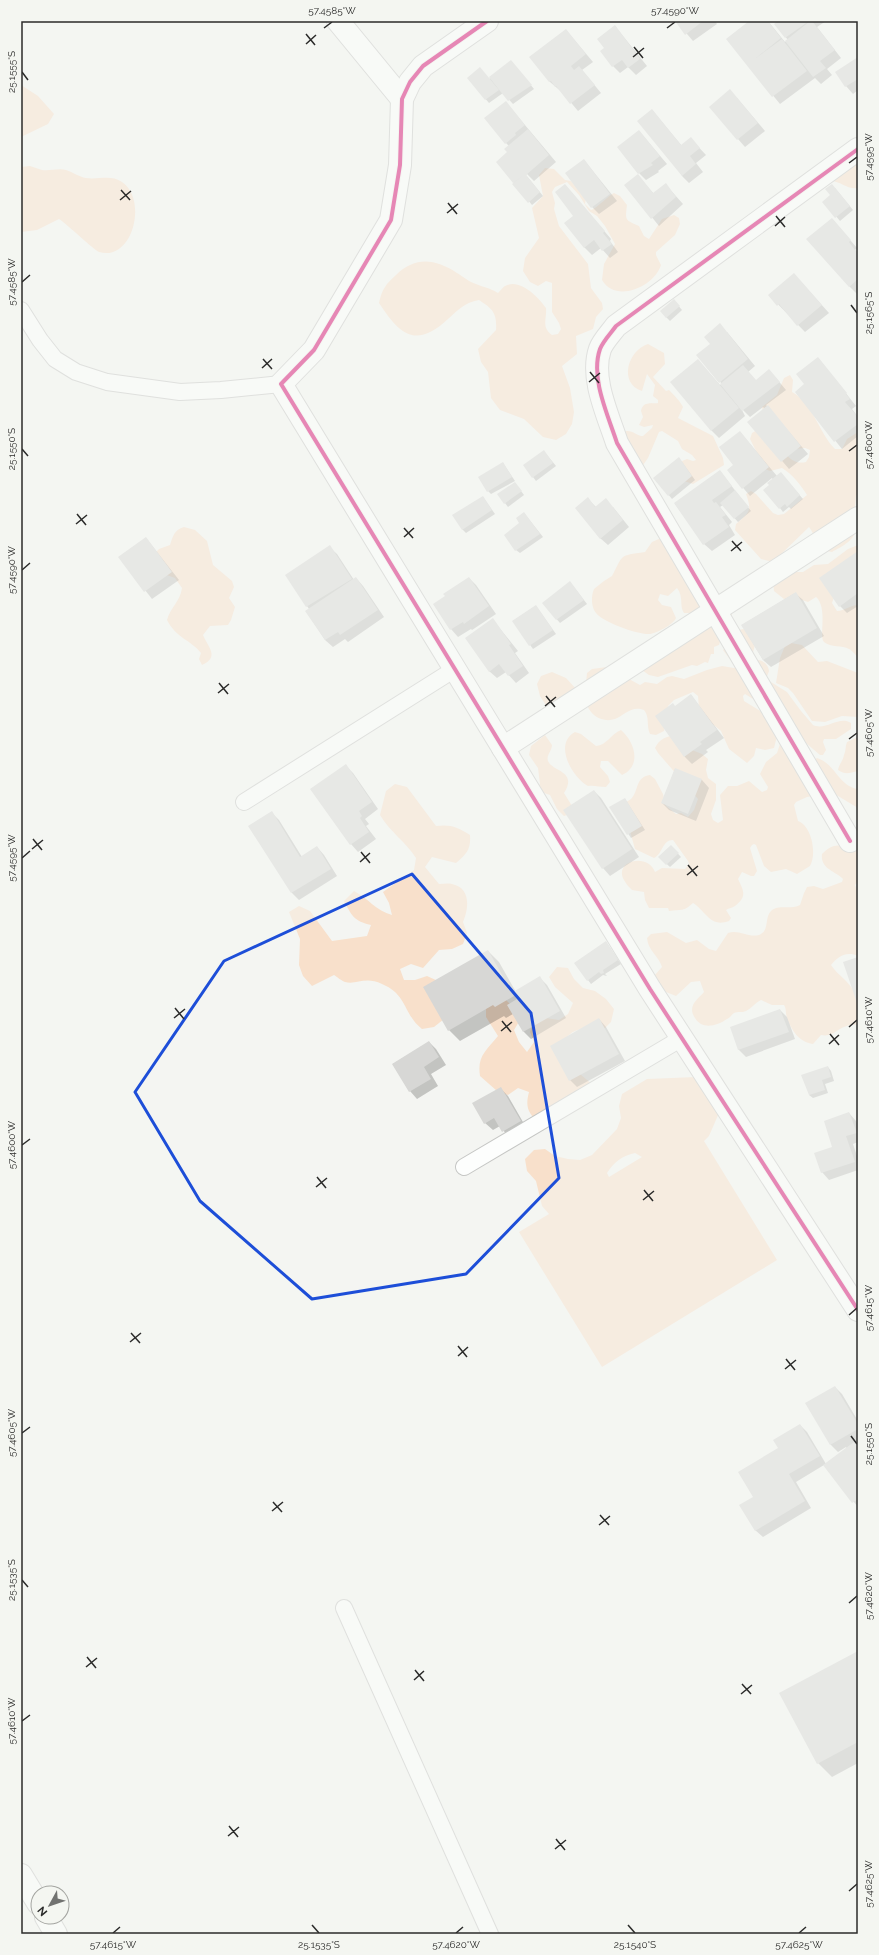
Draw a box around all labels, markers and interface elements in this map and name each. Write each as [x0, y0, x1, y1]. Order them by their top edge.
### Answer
text: 57.4585°W [308, 5, 356, 16]
text: 57.4590°W [651, 5, 699, 16]
text: 25.1555°S [6, 51, 17, 93]
text: 57.4595°W [863, 133, 874, 181]
text: 57.4585°W [6, 258, 17, 306]
text: 25.1565°S [863, 292, 874, 334]
text: 57.4600°W [863, 420, 874, 469]
text: 25.1550°S [6, 428, 17, 470]
text: 57.4590°W [6, 546, 17, 594]
text: 57.4605°W [863, 708, 874, 757]
text: 57.4595°W [6, 834, 17, 882]
text: 57.4610°W [863, 996, 874, 1043]
text: 57.4600°W [6, 1120, 17, 1169]
text: 57.4615°W [863, 1284, 874, 1331]
text: 57.4605°W [6, 1408, 17, 1457]
text: 25.1550°S [863, 1423, 874, 1465]
text: 25.1535°S [6, 1559, 17, 1601]
text: 57.4620°W [863, 1572, 874, 1620]
text: 57.4610°W [6, 1697, 17, 1744]
text: 57.4625°W [863, 1860, 874, 1908]
north arrow [30, 1885, 70, 1925]
text: N [35, 1904, 50, 1919]
text: 57.4615°W [90, 1939, 137, 1950]
text: 25.1535°S [298, 1939, 340, 1950]
text: 57.4620°W [432, 1939, 480, 1950]
text: 25.1540°S [614, 1939, 656, 1950]
text: 57.4625°W [775, 1939, 823, 1950]

